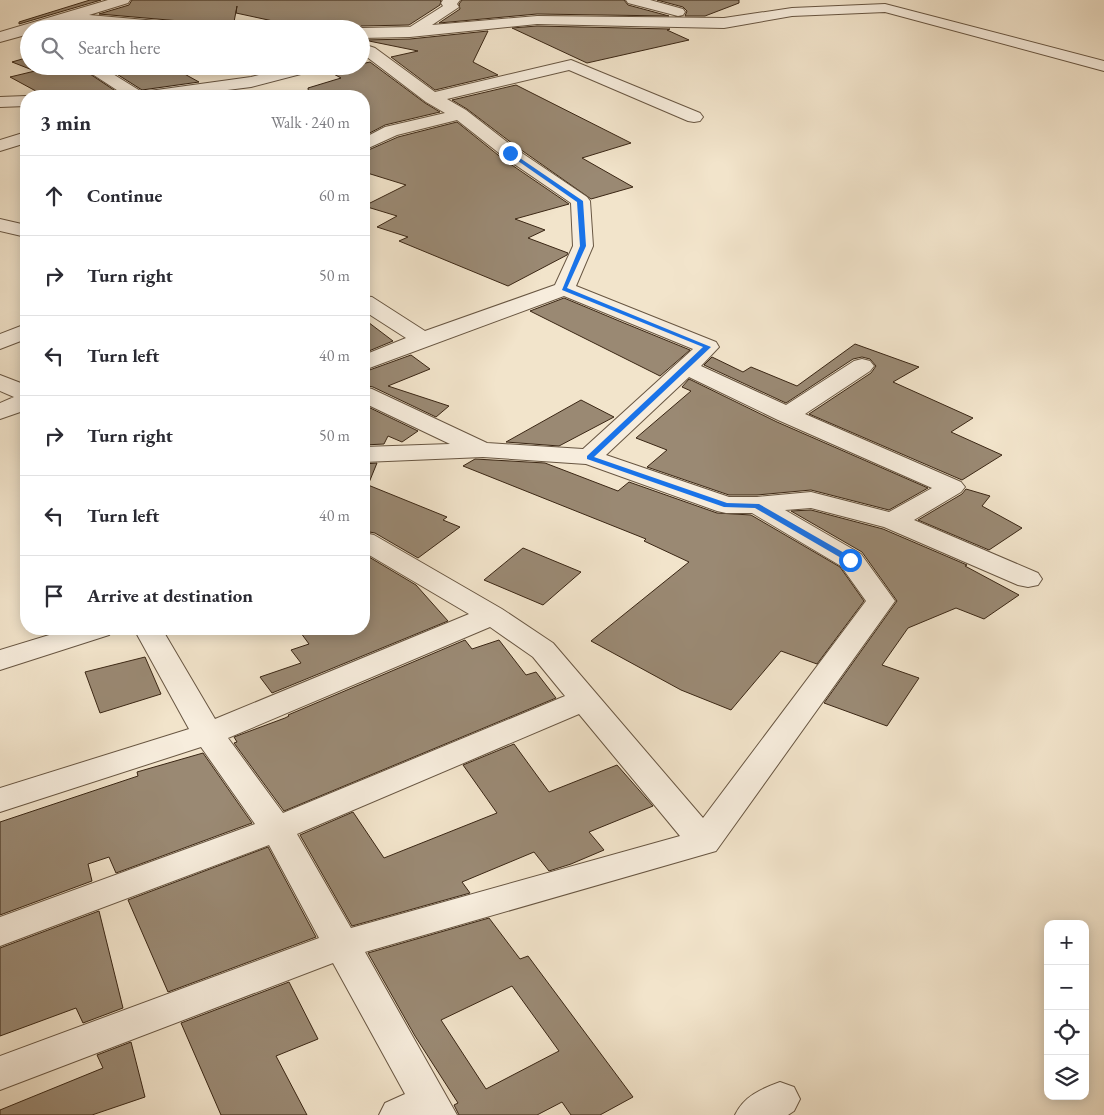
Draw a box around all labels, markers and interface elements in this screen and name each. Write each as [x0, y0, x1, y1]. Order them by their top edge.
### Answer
search box [20, 20, 370, 75]
icon: search [38, 34, 66, 62]
text: Search here [78, 35, 160, 60]
text: 3 min [40, 109, 91, 136]
text: Walk · 240 m [271, 112, 350, 133]
route end [499, 142, 522, 165]
icon: ahead [40, 182, 68, 210]
text: Continue [87, 183, 162, 208]
text: 60 m [319, 185, 350, 206]
icon: right [40, 262, 68, 290]
text: Turn right [87, 263, 173, 288]
text: 50 m [319, 265, 350, 286]
icon: left [40, 342, 68, 370]
text: Turn left [87, 343, 159, 368]
text: 40 m [319, 345, 350, 366]
icon: right [40, 422, 68, 450]
text: Turn right [87, 423, 173, 448]
text: 50 m [319, 425, 350, 446]
icon: left [40, 502, 68, 530]
text: Turn left [87, 503, 159, 528]
text: 40 m [319, 505, 350, 526]
route start [839, 549, 862, 572]
icon: arrive [40, 582, 68, 610]
text: Arrive at destination [87, 583, 253, 608]
map controls [1044, 920, 1089, 1100]
button: + [1044, 920, 1089, 965]
button: − [1044, 965, 1089, 1010]
button: locate [1044, 1010, 1089, 1055]
button: layers [1044, 1055, 1089, 1100]

